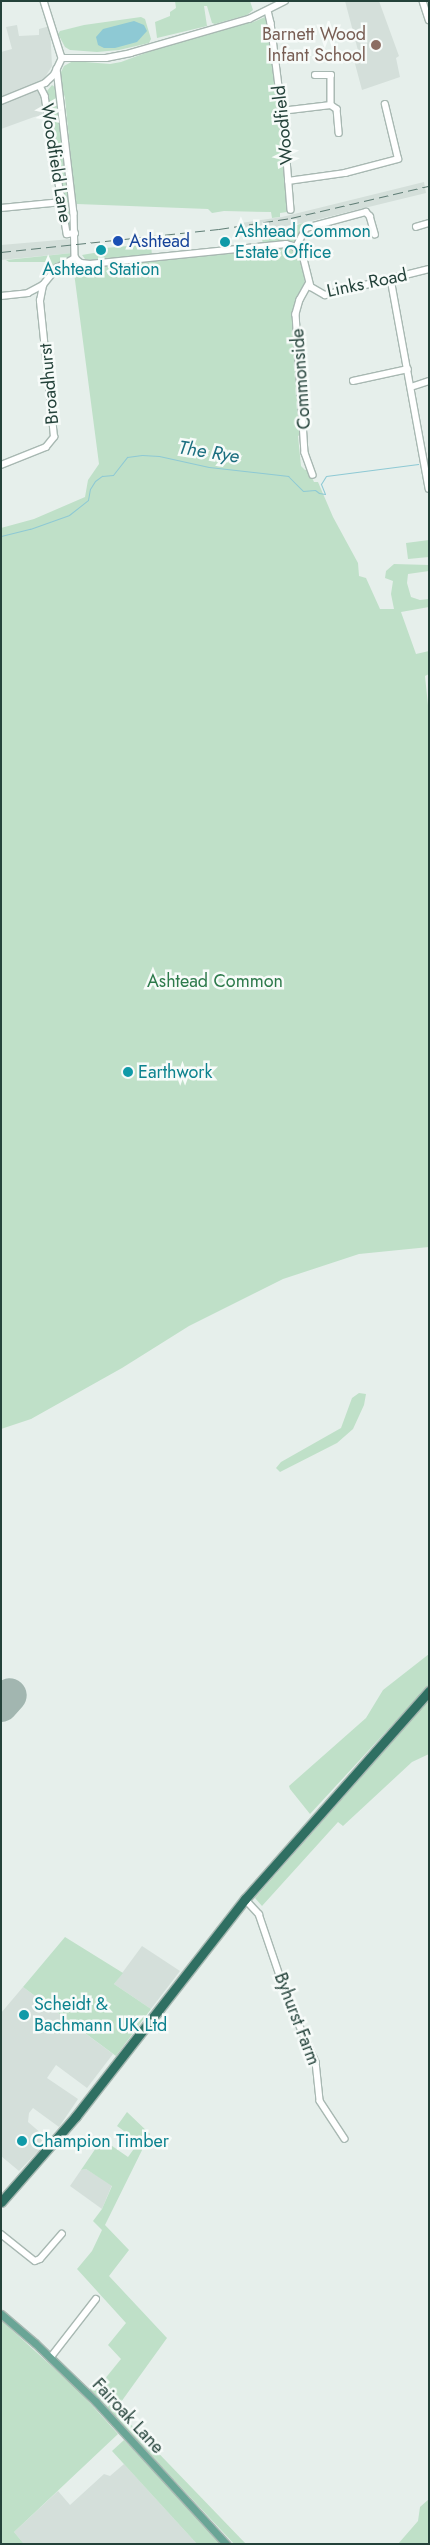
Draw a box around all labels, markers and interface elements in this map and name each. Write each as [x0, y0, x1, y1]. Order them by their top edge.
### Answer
place label: Barnett Wood Infant School [262, 24, 366, 66]
marker: Barnett Wood Infant School [370, 39, 382, 51]
street label: Woodfield [268, 84, 298, 166]
street label: Woodfield Lane [36, 102, 76, 224]
place label: Ashtead Common Estate Office [235, 221, 371, 264]
place label: Ashtead [129, 230, 190, 252]
marker: Ashtead [111, 234, 125, 248]
marker: Ashtead Common Estate Office [219, 236, 231, 248]
marker: Ashtead Station [95, 244, 107, 256]
place label: Ashtead Station [42, 258, 160, 280]
street label: Links Road [325, 264, 409, 302]
street label: Commonside [287, 328, 315, 430]
street label: Broadhurst [35, 343, 63, 425]
water label: The Rye [177, 436, 241, 468]
park label: Ashtead Common [147, 970, 283, 992]
place label: Earthwork [138, 1061, 212, 1083]
marker: Earthwork [122, 1066, 134, 1078]
street label: Byhurst Farm [269, 1970, 325, 2068]
place label: Scheidt & Bachmann UK Ltd [34, 1994, 167, 2036]
marker: Scheidt & Bachmann UK Ltd [18, 2009, 30, 2021]
place label: Champion Timber [32, 2130, 169, 2152]
marker: Champion Timber [16, 2135, 28, 2147]
street label: Fairoak Lane [88, 2374, 168, 2458]

